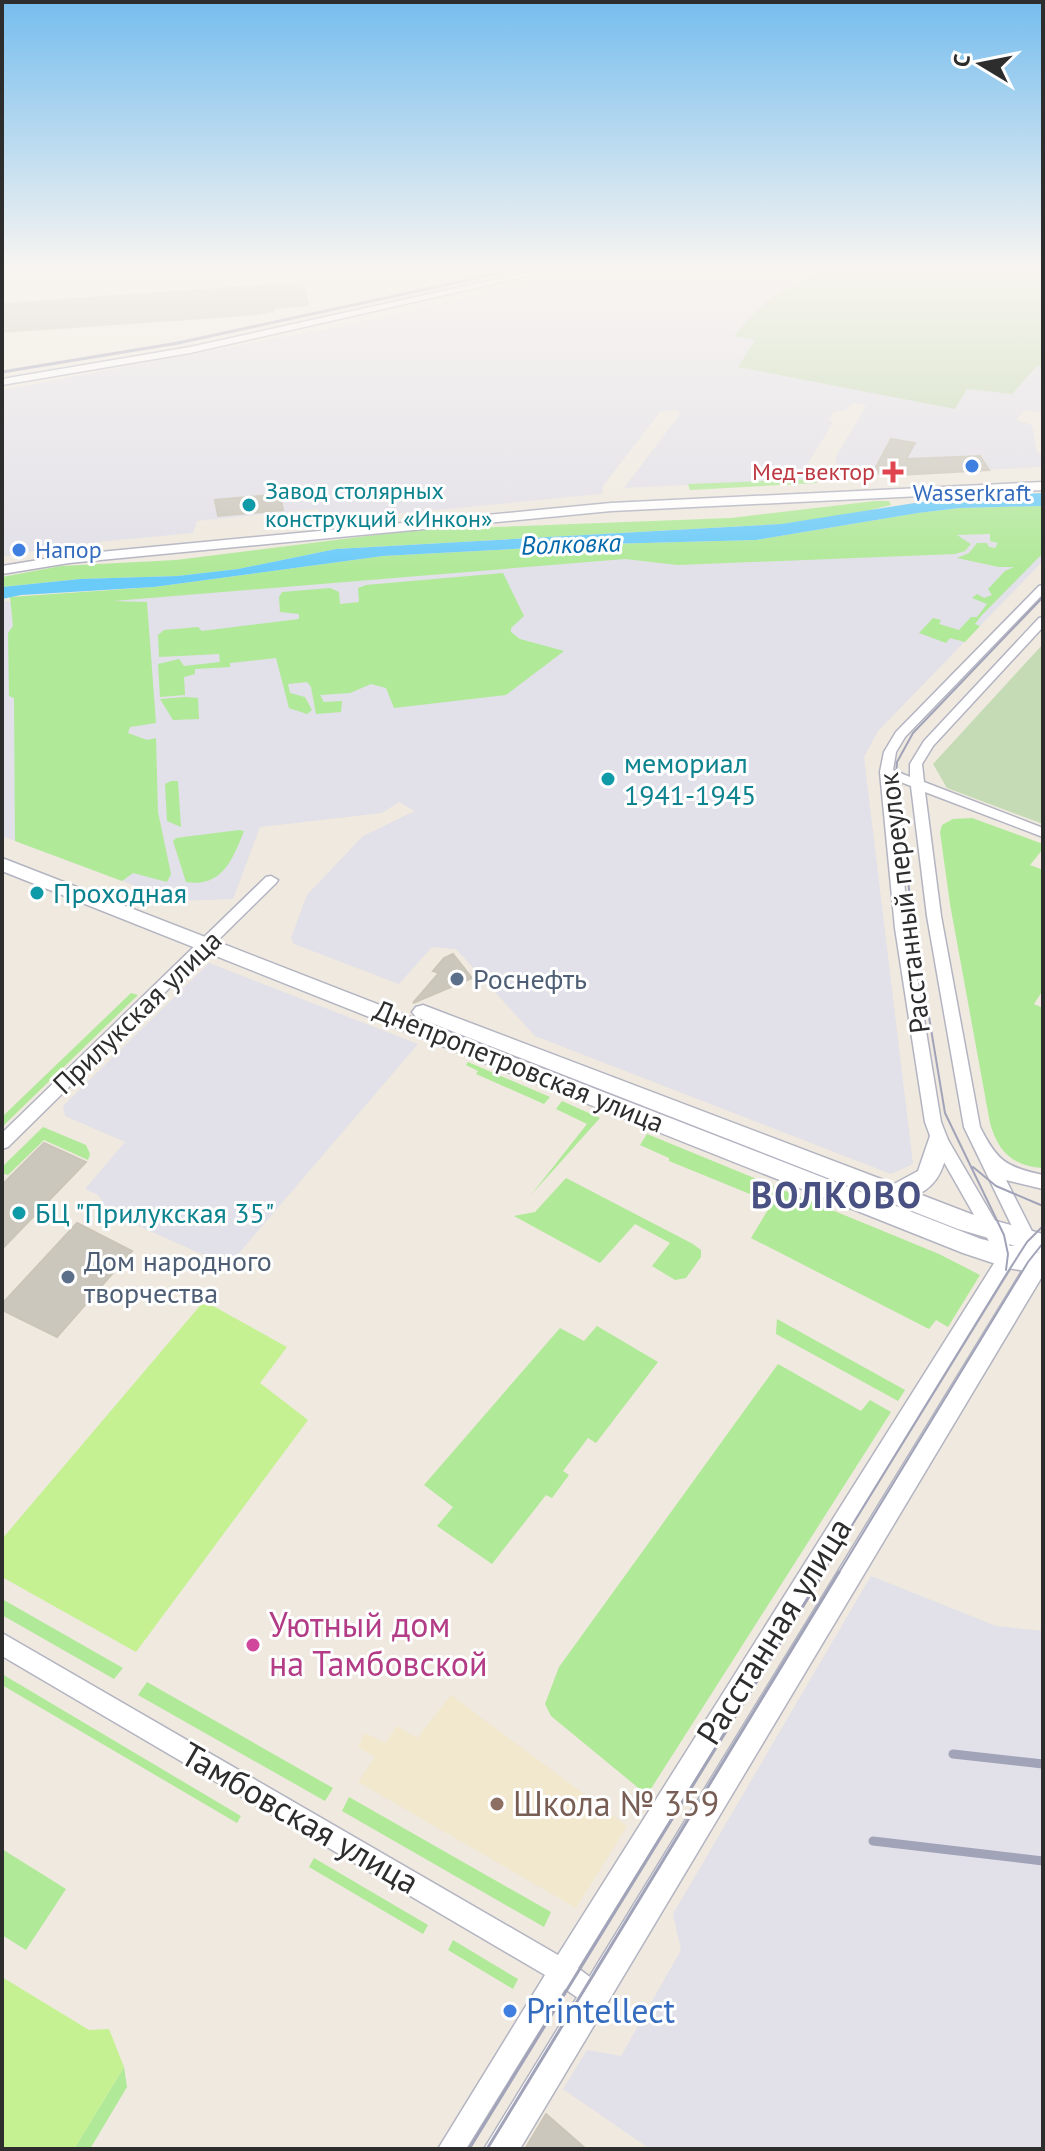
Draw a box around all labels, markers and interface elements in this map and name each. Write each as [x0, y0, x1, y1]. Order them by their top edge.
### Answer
north arrow [941, 24, 1021, 104]
text: С [946, 52, 976, 69]
place label: Мед-вектор [752, 456, 875, 487]
marker: Wasserkraft [963, 457, 981, 475]
marker: Мед-вектор [882, 461, 904, 483]
place label: Завод столярных конструкций «Инкон» [265, 475, 492, 534]
place label: Wasserkraft [913, 477, 1031, 508]
marker: Завод столярных конструкций «Инкон» [240, 496, 258, 514]
water label: Волковка [520, 525, 622, 562]
place label: Напор [35, 534, 102, 565]
marker: Напор [10, 541, 28, 559]
place label: мемориал 1941-1945 [624, 744, 756, 813]
marker: мемориал 1941-1945 [599, 770, 617, 788]
street label: Расстанный переулок [869, 770, 938, 1036]
place label: Проходная [53, 874, 187, 911]
marker: Проходная [28, 884, 46, 902]
street label: Прилукская улица [44, 922, 229, 1102]
place label: Роснефть [473, 960, 587, 997]
marker: Роснефть [448, 970, 466, 988]
street label: Днепропетровская улица [369, 990, 670, 1141]
district label: ВОЛКОВО [751, 1171, 923, 1218]
place label: БЦ "Прилукская 35" [35, 1194, 274, 1231]
marker: БЦ "Прилукская 35" [10, 1204, 28, 1222]
place label: Дом народного творчества [84, 1242, 272, 1311]
marker: Дом народного творчества [59, 1268, 77, 1286]
street label: Расстанная улица [686, 1509, 861, 1752]
place label: Уютный дом на Тамбовской [269, 1602, 488, 1685]
marker: Уютный дом на Тамбовской [244, 1636, 262, 1654]
street label: Тамбовская улица [174, 1731, 427, 1903]
place label: Школа № 359 [513, 1781, 719, 1825]
marker: Школа № 359 [488, 1795, 506, 1813]
place label: Printellect [526, 1988, 676, 2032]
marker: Printellect [501, 2002, 519, 2020]

